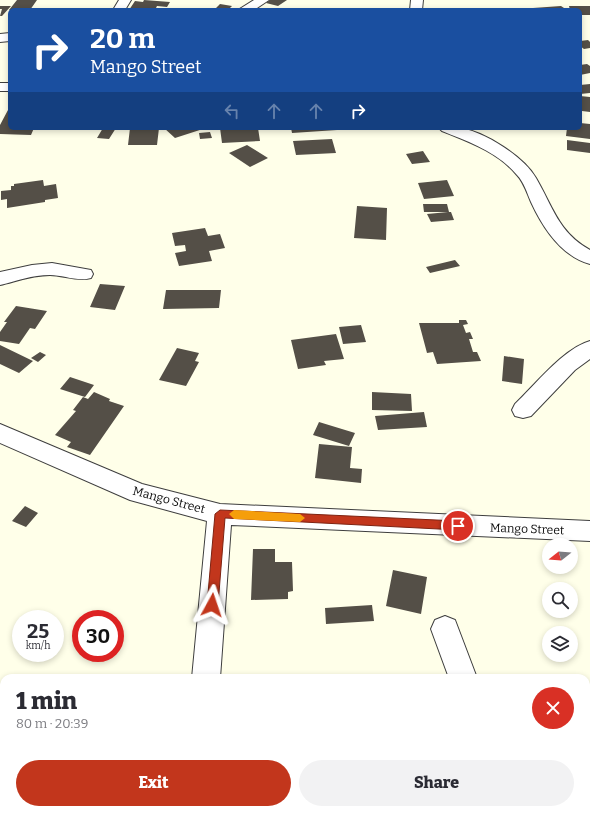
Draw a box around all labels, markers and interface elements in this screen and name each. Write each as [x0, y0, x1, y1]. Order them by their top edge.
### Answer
text: 20 m [90, 22, 155, 55]
icon: right [24, 24, 76, 76]
text: Mango Street [90, 56, 202, 78]
icon: left [221, 100, 243, 122]
icon: ahead [263, 100, 285, 122]
icon: ahead [305, 100, 327, 122]
icon: right [347, 100, 369, 122]
street label: Mango Street [131, 484, 207, 517]
pin [441, 509, 475, 543]
icon: arrive [447, 515, 469, 537]
street label: Mango Street [490, 521, 565, 537]
north arrow [542, 538, 578, 574]
map controls [542, 538, 578, 662]
button: search [542, 582, 578, 618]
position arrow [191, 584, 233, 626]
speed limit sign: 30 [72, 610, 124, 662]
text: 25 [27, 619, 49, 643]
button: layers [542, 626, 578, 662]
text: km/h [26, 640, 50, 652]
text: 1 min [16, 687, 77, 715]
button: close [532, 687, 574, 729]
text: 80 m · 20:39 [16, 716, 88, 731]
button: Exit [16, 760, 291, 806]
button: Share [299, 760, 574, 806]

